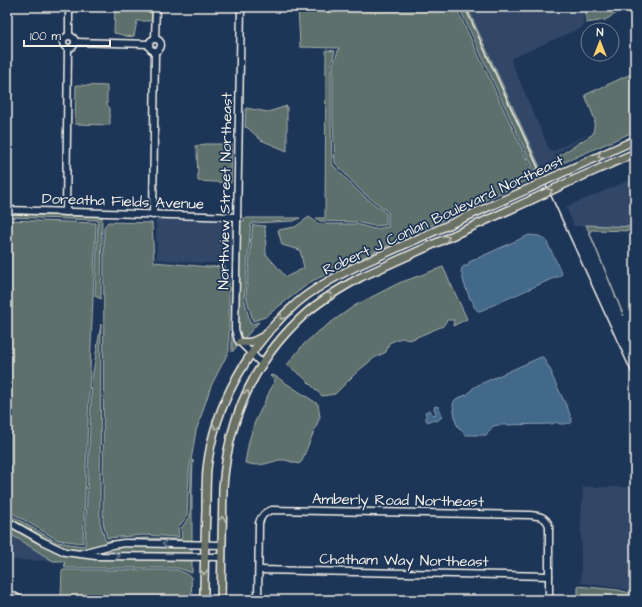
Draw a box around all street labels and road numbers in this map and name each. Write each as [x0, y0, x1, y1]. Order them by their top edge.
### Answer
street label: Northview Street Northeast [213, 92, 238, 290]
street label: Robert J Conlan Boulevard Northeast [319, 150, 567, 281]
street label: Doreatha Fields Avenue [41, 188, 205, 215]
street label: Amberly Road Northeast [312, 488, 484, 514]
street label: Chatham Way Northeast [319, 549, 489, 573]

